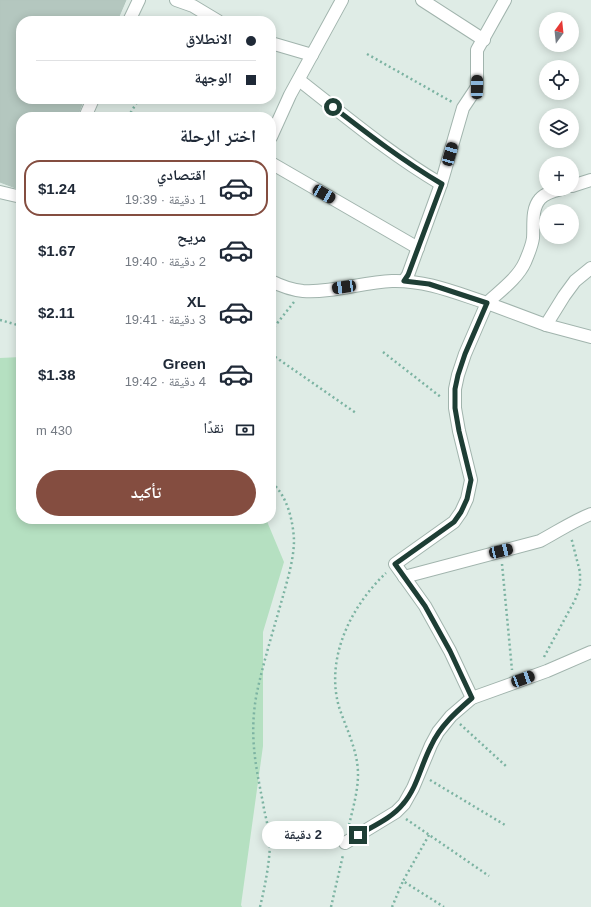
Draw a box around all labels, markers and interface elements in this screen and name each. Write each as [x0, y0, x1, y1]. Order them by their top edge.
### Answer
north arrow [539, 12, 579, 52]
map controls [539, 12, 579, 244]
text: الانطلاق [186, 30, 232, 47]
button: locate [539, 60, 579, 100]
text: الوجهة [194, 69, 232, 86]
car [471, 75, 483, 99]
route start [324, 98, 342, 116]
button: layers [539, 108, 579, 148]
text: اختر الرحلة [180, 126, 256, 146]
car [441, 141, 459, 167]
button: + [539, 156, 579, 196]
text: اقتصادي [157, 166, 206, 183]
icon: car [218, 170, 254, 206]
text: $1.24 [38, 180, 76, 197]
car [311, 183, 337, 205]
text: 1 دقيقة · 19:39 [125, 192, 206, 207]
button: − [539, 204, 579, 244]
text: مريح [177, 228, 206, 245]
icon: car [218, 232, 254, 268]
text: $1.67 [38, 242, 76, 259]
text: 2 دقيقة · 19:40 [125, 254, 206, 269]
car [331, 279, 357, 295]
text: XL [187, 293, 206, 310]
icon: car [218, 294, 254, 330]
text: $2.11 [38, 304, 75, 321]
text: 3 دقيقة · 19:41 [125, 312, 206, 327]
text: Green [163, 355, 206, 372]
icon: car [218, 356, 254, 392]
text: $1.38 [38, 366, 76, 383]
text: 4 دقيقة · 19:42 [125, 374, 206, 389]
text: نقدًا [203, 419, 224, 436]
icon: cash [234, 419, 256, 441]
text: 430 m [36, 423, 72, 438]
button: تأكيد [36, 470, 256, 516]
car [488, 542, 514, 560]
car [510, 669, 536, 689]
callout: 2 دقيقة [262, 821, 344, 849]
route end [349, 826, 367, 844]
text: 2 دقيقة [284, 827, 322, 842]

